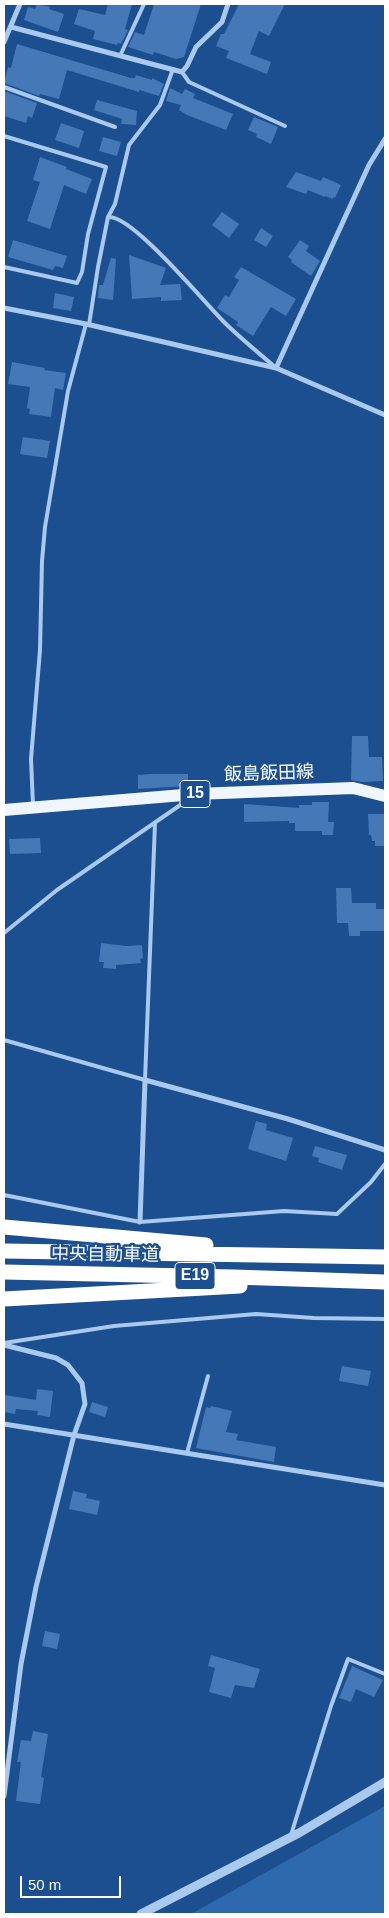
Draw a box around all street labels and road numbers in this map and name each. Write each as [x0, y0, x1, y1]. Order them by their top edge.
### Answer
street label: 飯島飯田線 [224, 762, 314, 786]
road number: 15 [180, 781, 210, 808]
street label: 中央自動車道 [51, 1243, 159, 1267]
road number: E19 [175, 1262, 215, 1290]

